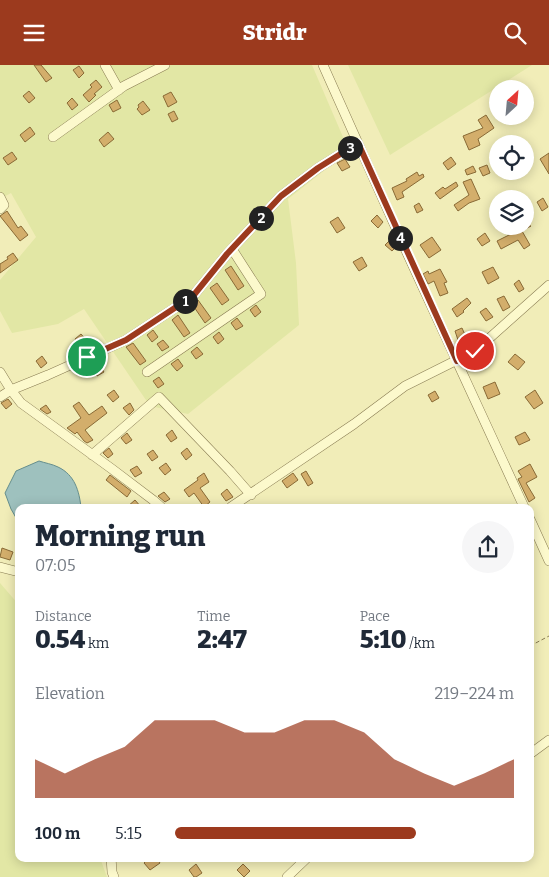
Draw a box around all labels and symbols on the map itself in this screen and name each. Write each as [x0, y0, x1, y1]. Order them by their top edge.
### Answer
north arrow [489, 80, 534, 125]
pin: 3 [338, 135, 362, 161]
pin: 2 [248, 205, 274, 231]
pin: 4 [388, 225, 412, 251]
pin: 1 [172, 289, 198, 313]
pin [454, 330, 496, 372]
pin [66, 336, 108, 378]

